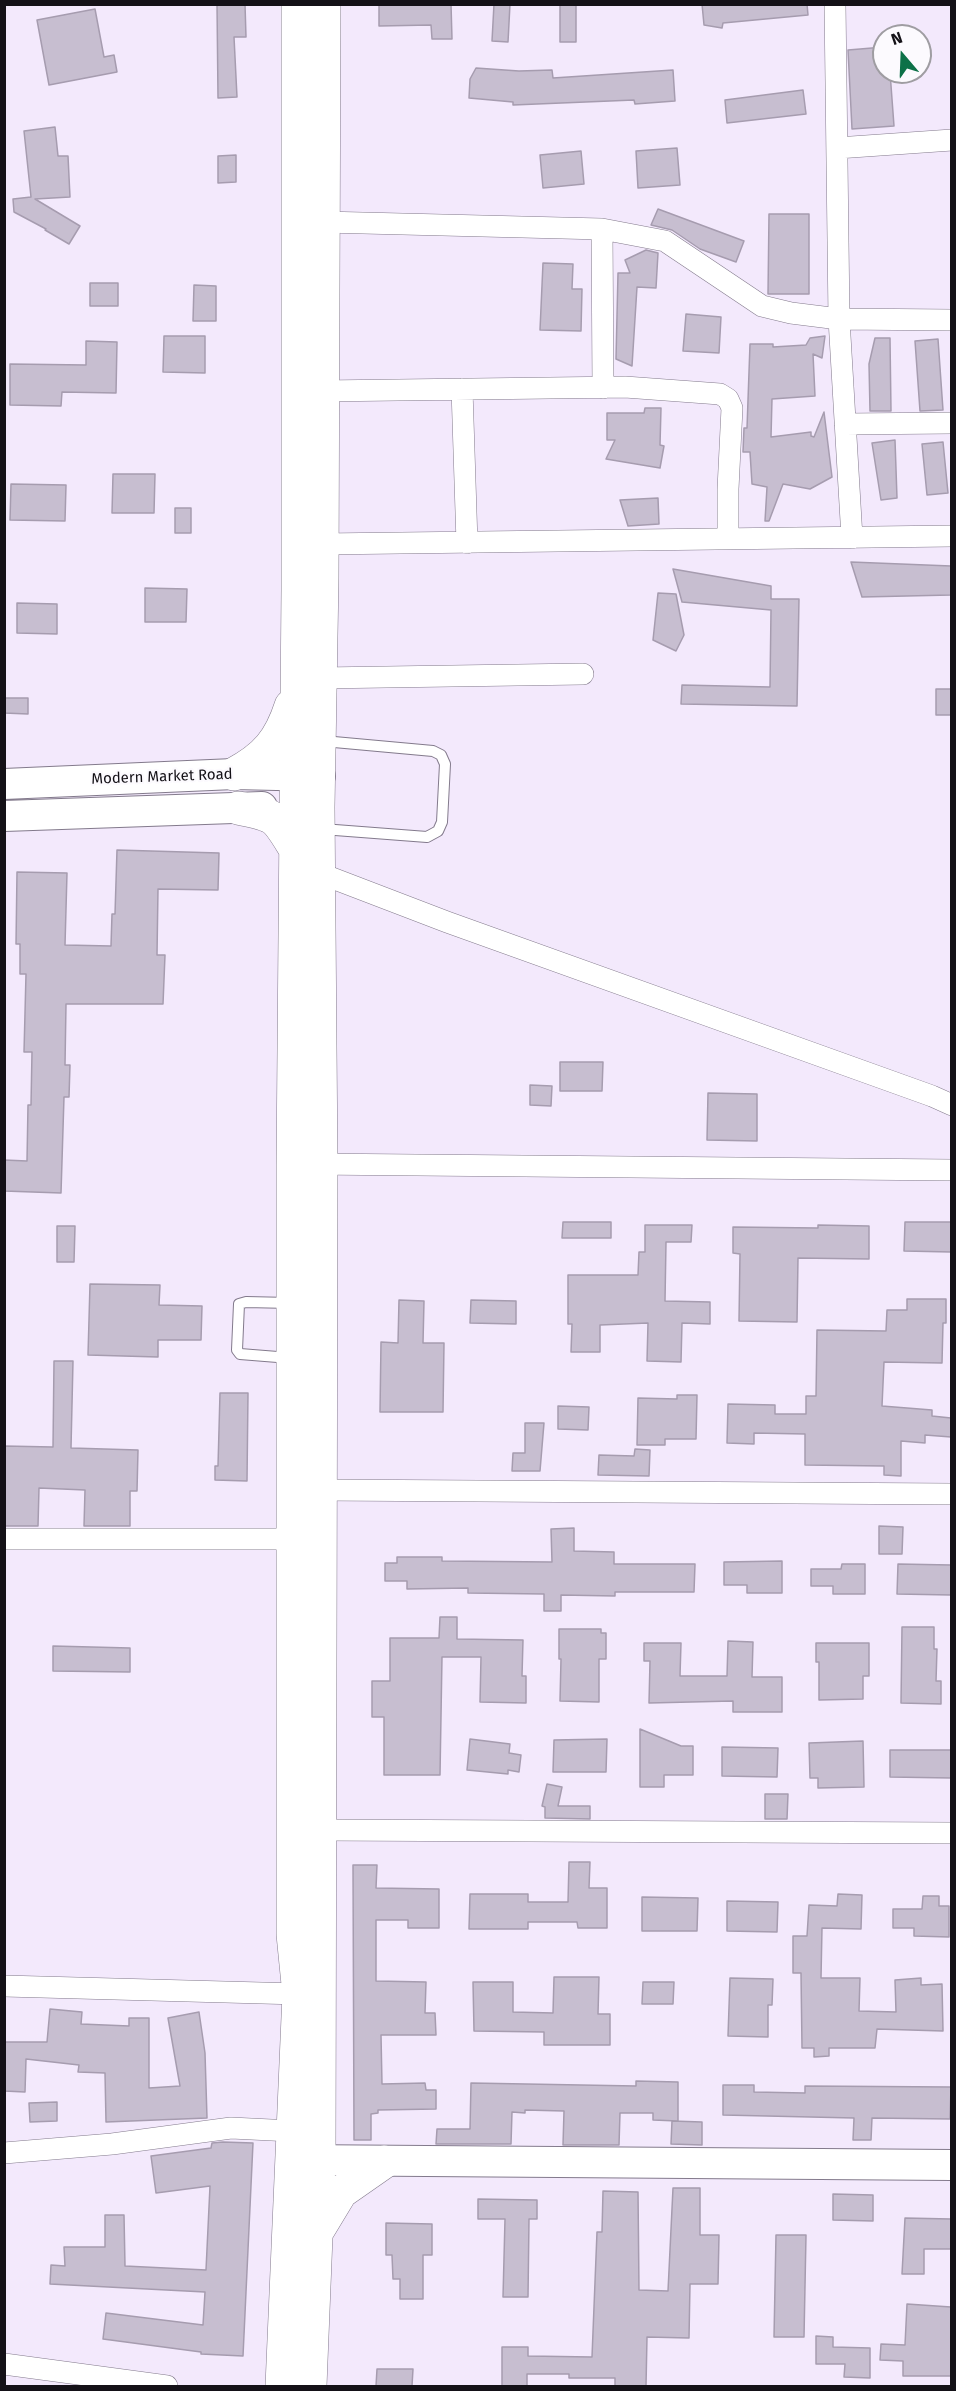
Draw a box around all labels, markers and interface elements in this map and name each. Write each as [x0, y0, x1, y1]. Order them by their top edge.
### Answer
north arrow [872, 24, 932, 84]
text: N [889, 28, 905, 49]
street label: Modern Market Road [91, 766, 233, 788]

